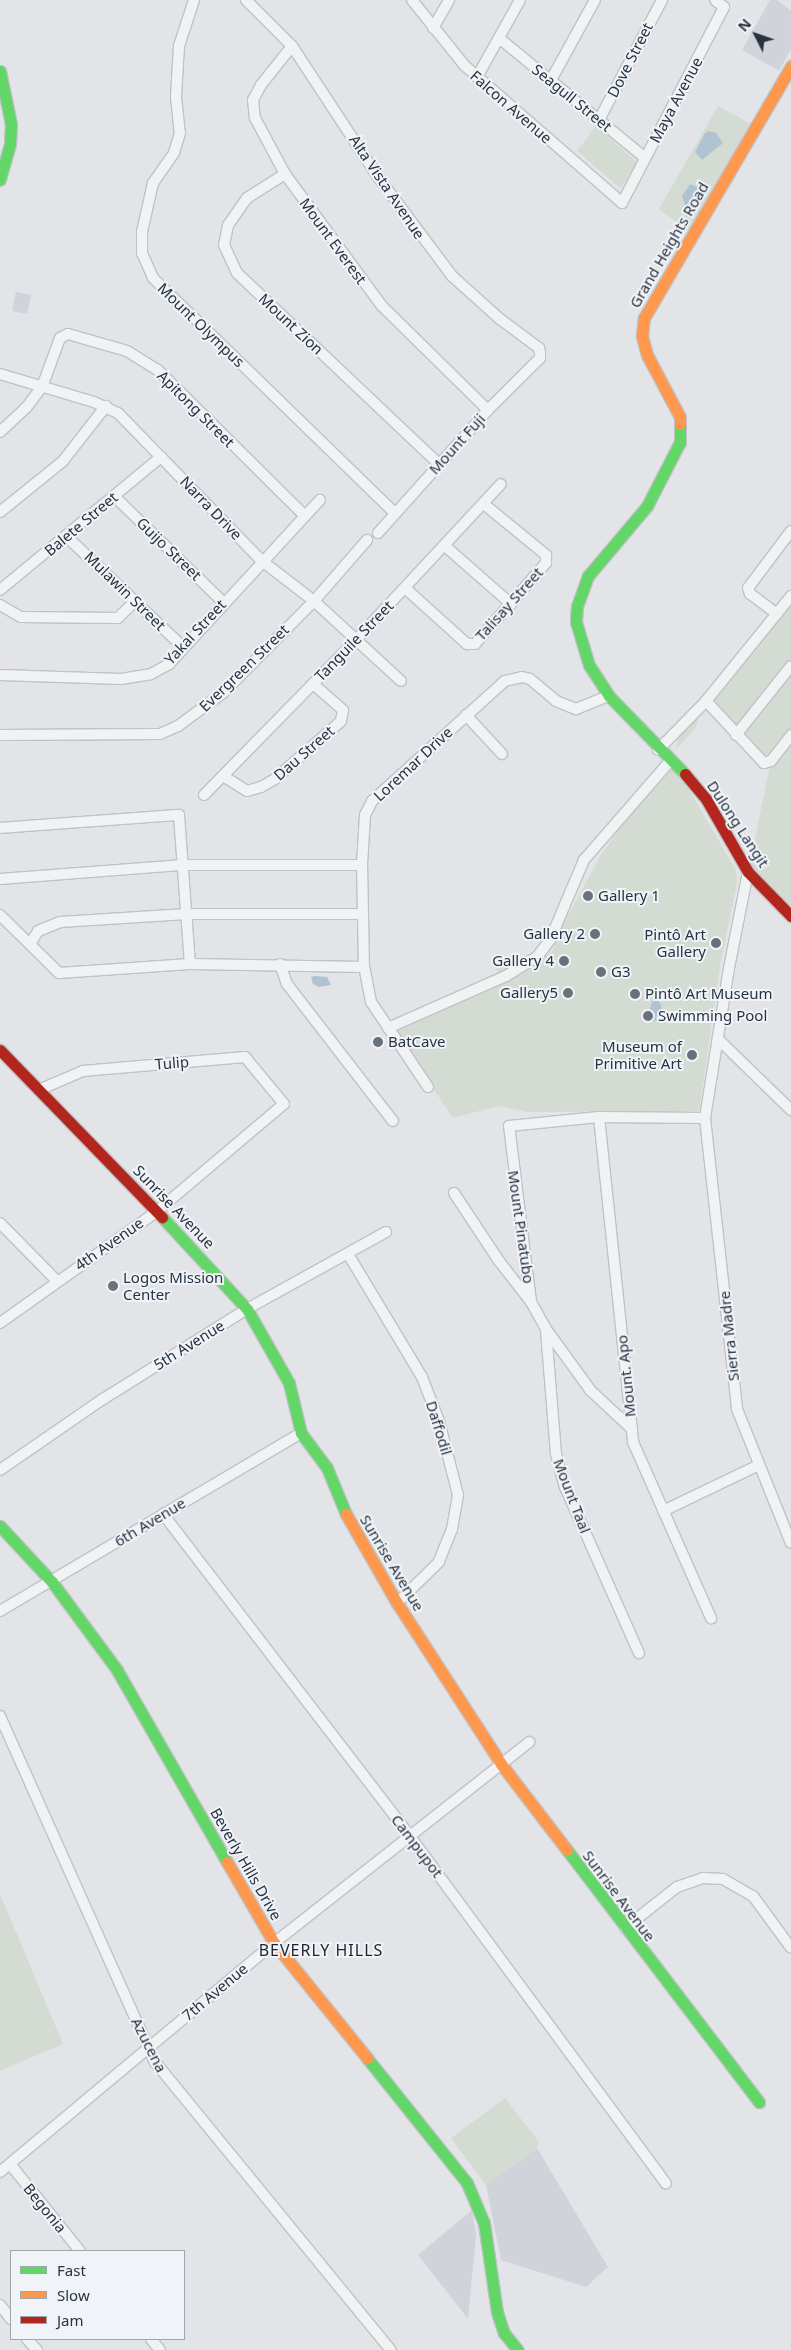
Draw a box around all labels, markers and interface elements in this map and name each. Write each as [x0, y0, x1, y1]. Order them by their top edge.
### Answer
north arrow [731, 10, 781, 60]
text: N [733, 14, 755, 35]
street label: Dove Street [603, 20, 657, 100]
street label: Maya Avenue [646, 54, 706, 146]
street label: Seagull Street [529, 60, 615, 136]
street label: Falcon Avenue [467, 67, 555, 147]
street label: Alta Vista Avenue [346, 132, 428, 242]
street label: Grand Heights Road [626, 179, 712, 311]
street label: Mount Everest [296, 194, 370, 288]
street label: Mount Olympus [154, 279, 248, 371]
street label: Mount Zion [255, 290, 327, 358]
street label: Apitong Street [154, 367, 238, 451]
street label: Mount Fuji [425, 410, 489, 478]
street label: Narra Drive [176, 473, 246, 543]
street label: Balete Street [41, 488, 121, 560]
street label: Guijo Street [133, 514, 205, 584]
street label: Mulawin Street [81, 548, 169, 634]
street label: Talisay Street [471, 564, 547, 644]
street label: Yakal Street [160, 596, 230, 668]
street label: Tanguile Street [311, 597, 397, 685]
street label: Evergreen Street [195, 621, 293, 715]
street label: Dau Street [270, 722, 338, 784]
street label: Loremar Drive [370, 723, 456, 805]
street label: Dulong Langit [703, 777, 773, 871]
place label: Gallery 1 [598, 887, 660, 905]
marker: Gallery 1 [582, 890, 594, 902]
place label: Gallery 2 [523, 925, 585, 943]
place label: Pintô Art Gallery [644, 925, 706, 960]
marker: Gallery 2 [589, 928, 601, 940]
marker: Pintô Art Gallery [710, 937, 722, 949]
place label: Gallery 4 [492, 952, 554, 970]
marker: Gallery 4 [558, 955, 570, 967]
place label: G3 [611, 963, 630, 981]
marker: G3 [595, 966, 607, 978]
place label: Gallery5 [500, 984, 558, 1002]
place label: Pintô Art Museum [645, 985, 773, 1003]
marker: Gallery5 [562, 987, 574, 999]
marker: Pintô Art Museum [629, 988, 641, 1000]
place label: Swimming Pool [658, 1007, 767, 1025]
marker: Swimming Pool [642, 1010, 654, 1022]
place label: BatCave [388, 1033, 446, 1051]
marker: BatCave [372, 1036, 384, 1048]
place label: Museum of Primitive Art [595, 1037, 682, 1072]
marker: Museum of Primitive Art [686, 1049, 698, 1061]
street label: Tulip [154, 1053, 190, 1073]
street label: Sunrise Avenue [130, 1162, 218, 1252]
street label: Mount Pinatubo [504, 1169, 538, 1285]
street label: 4th Avenue [71, 1214, 147, 1274]
place label: Logos Mission Center [123, 1268, 223, 1303]
marker: Logos Mission Center [107, 1280, 119, 1292]
street label: Sierra Madre [715, 1290, 743, 1382]
street label: 5th Avenue [150, 1316, 228, 1374]
street label: Mount. Apo [613, 1334, 639, 1418]
street label: Daffodil [422, 1399, 456, 1457]
street label: Mount Taal [550, 1456, 594, 1536]
street label: 6th Avenue [111, 1494, 189, 1550]
street label: Sunrise Avenue [356, 1512, 428, 1614]
street label: Beverly Hills Drive [207, 1805, 285, 1923]
street label: Campupot [388, 1811, 446, 1881]
street label: Sunrise Avenue [579, 1847, 659, 1945]
district label: BEVERLY HILLS [257, 1940, 385, 1960]
street label: 7th Avenue [179, 1959, 251, 2025]
street label: Azucena [128, 2015, 170, 2075]
street label: Begonia [20, 2180, 70, 2236]
legend [10, 2250, 185, 2340]
text: Fast [57, 2260, 86, 2280]
text: Slow [57, 2285, 90, 2305]
text: Jam [57, 2310, 84, 2330]

